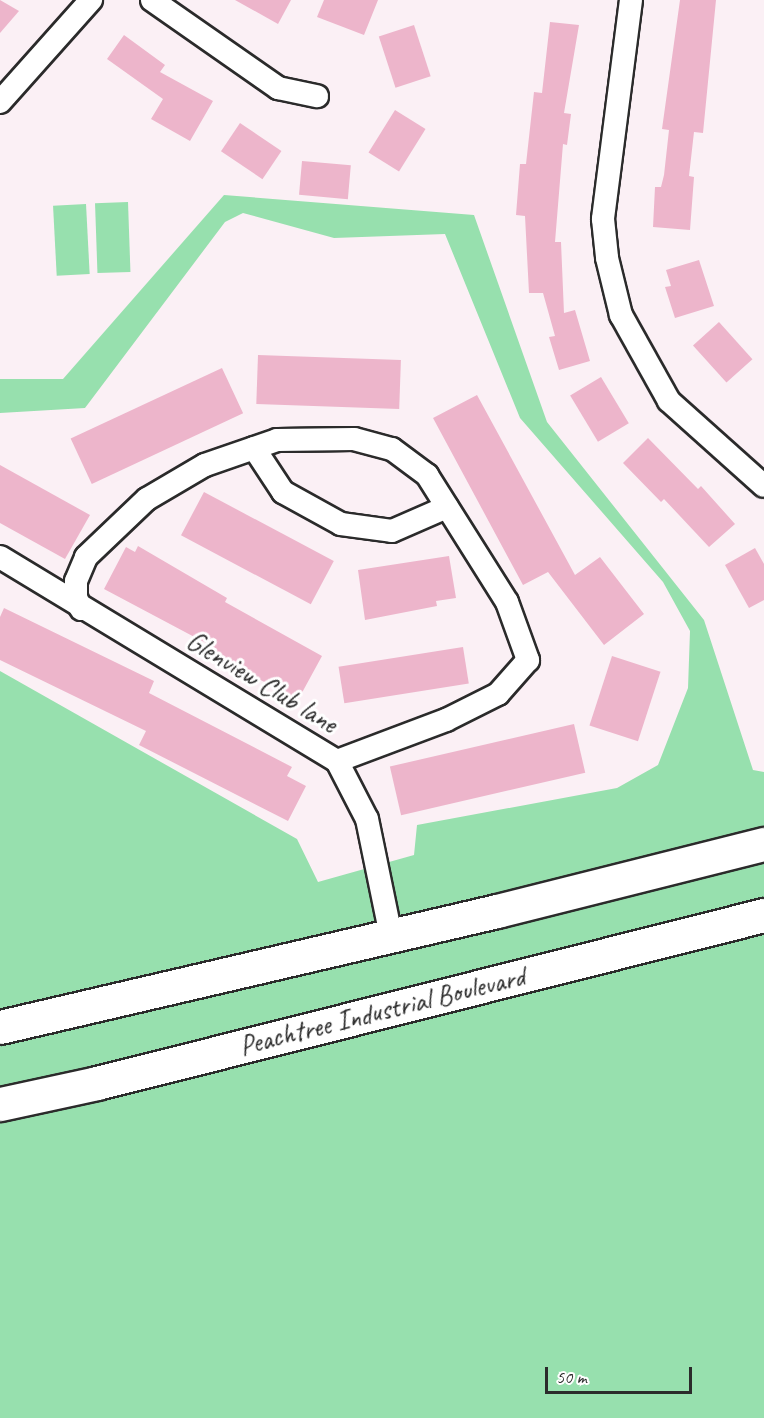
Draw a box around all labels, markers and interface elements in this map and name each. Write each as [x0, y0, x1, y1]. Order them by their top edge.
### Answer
street label: Glenview Club lane [180, 623, 344, 741]
street label: Peachtree Industrial Boulevard [236, 959, 528, 1063]
scale bar [548, 1355, 695, 1393]
text: 50 m [556, 1366, 587, 1388]

